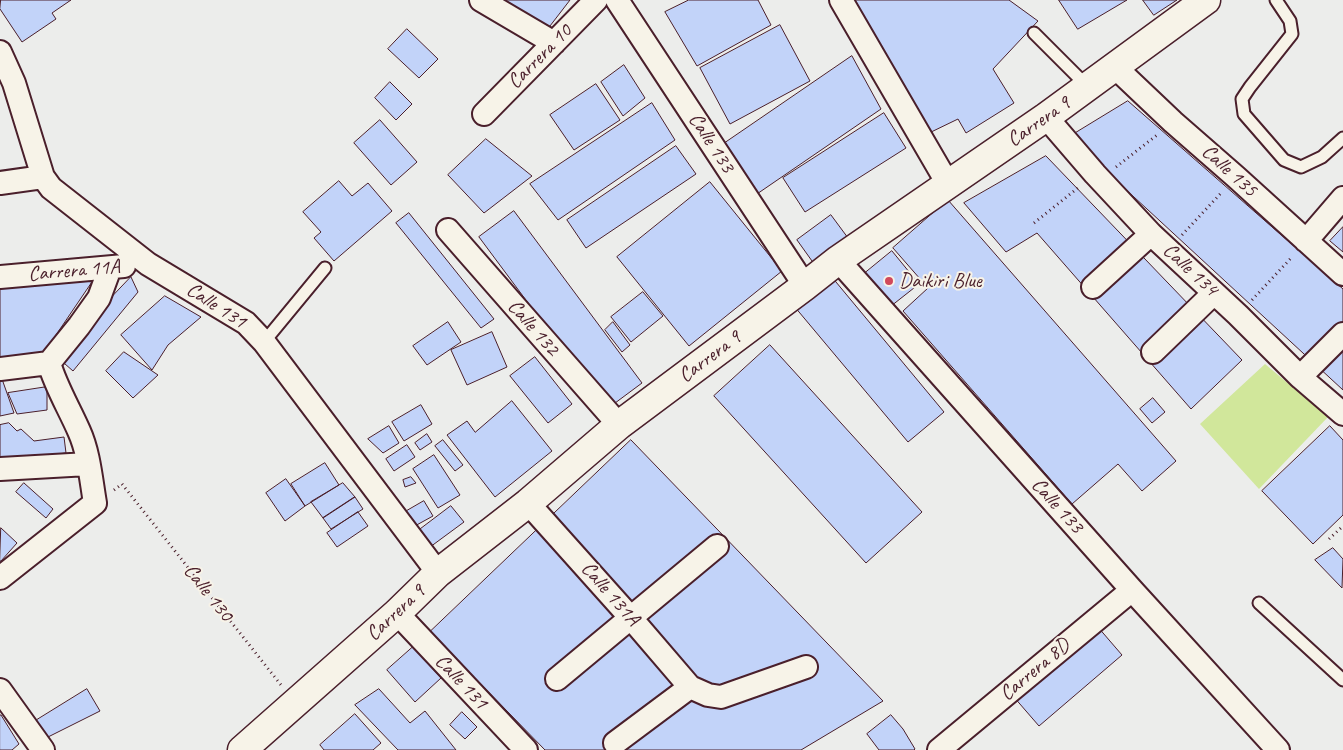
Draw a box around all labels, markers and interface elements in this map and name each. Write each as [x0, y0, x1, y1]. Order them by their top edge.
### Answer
street label: Carrera 10 [502, 19, 578, 95]
street label: Carrera 9 [1002, 91, 1076, 153]
street label: Calle 133 [682, 108, 740, 178]
street label: Calle 135 [1196, 139, 1262, 203]
street label: Calle 134 [1157, 238, 1223, 302]
street label: Carrera 11A [27, 254, 121, 288]
place label: Daikiri Blue [899, 268, 982, 294]
marker: Daikiri Blue [883, 275, 895, 287]
street label: Calle 131 [181, 277, 251, 335]
street label: Calle 132 [502, 295, 564, 361]
street label: Carrera 9 [674, 325, 746, 389]
street label: Calle 133 [1025, 473, 1089, 539]
street label: Calle 131A [575, 557, 645, 631]
street label: Calle 130 [178, 559, 238, 627]
street label: Carrera 9 [361, 579, 431, 647]
street label: Carrera 8D [995, 633, 1075, 707]
street label: Calle 131 [429, 649, 493, 715]

